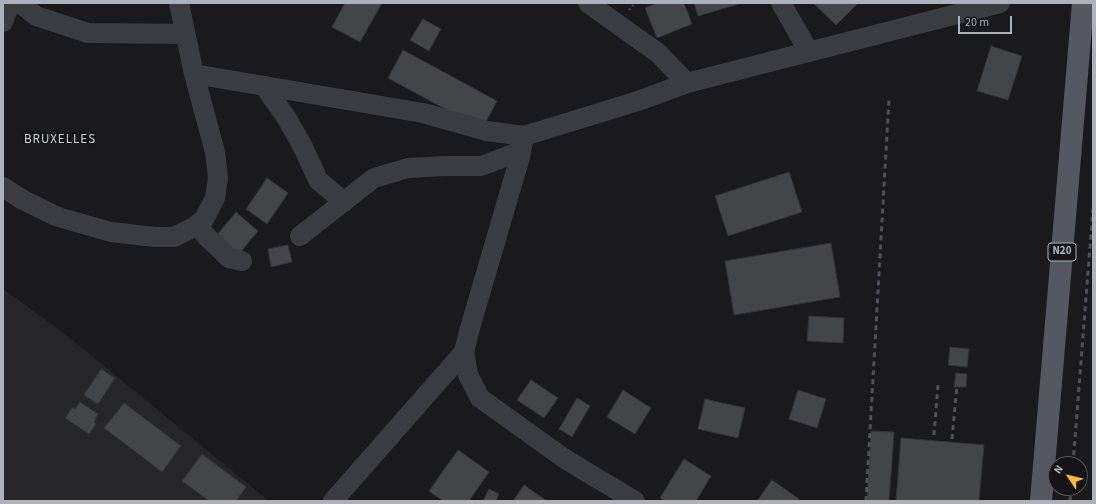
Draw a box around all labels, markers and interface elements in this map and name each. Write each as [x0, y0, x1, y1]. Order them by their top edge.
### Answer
scale bar [960, 8, 1014, 34]
text: 20 m [965, 14, 989, 31]
district label: BRUXELLES [24, 132, 96, 148]
road number: N20 [1048, 243, 1076, 261]
north arrow [1048, 456, 1088, 496]
text: N [1050, 462, 1067, 477]

